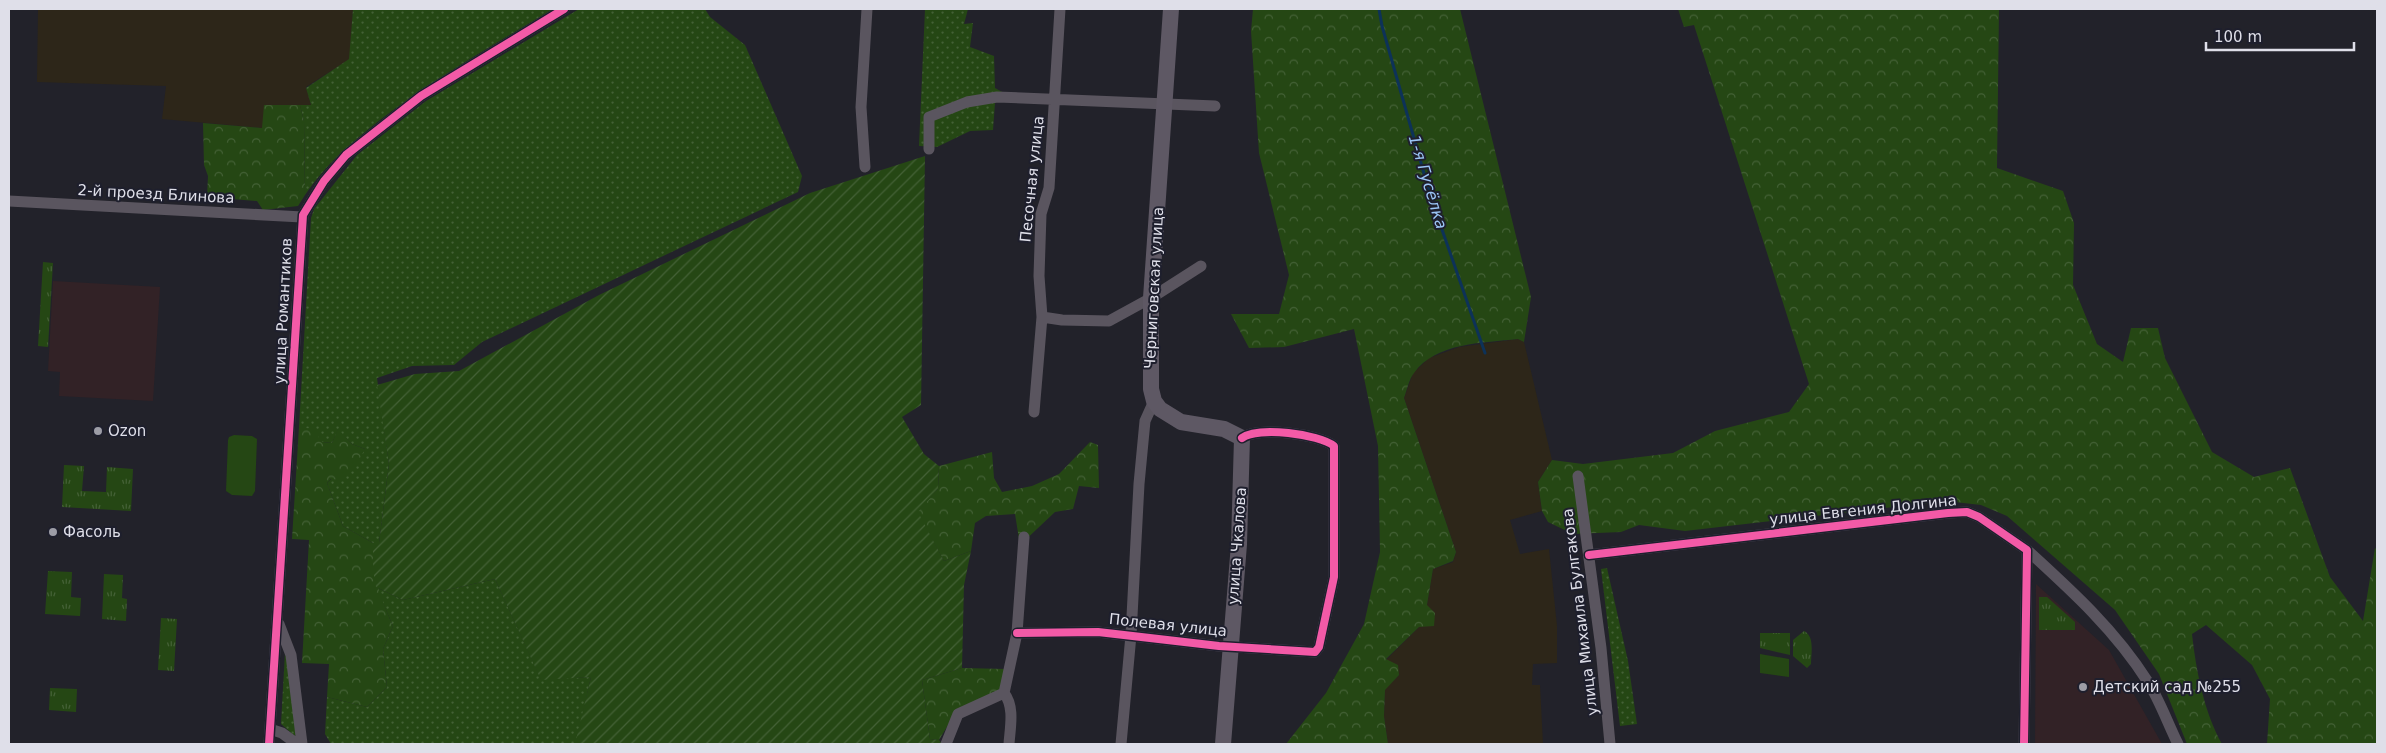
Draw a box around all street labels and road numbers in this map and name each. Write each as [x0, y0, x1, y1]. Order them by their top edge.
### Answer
street label: Песочная улица [1016, 115, 1048, 243]
street label: 2-й проезд Блинова [77, 181, 235, 207]
street label: Черниговская улица [1141, 206, 1167, 370]
street label: улица Романтиков [270, 237, 296, 385]
street label: улица Чкалова [1224, 487, 1250, 605]
street label: улица Евгения Долгина [1768, 491, 1958, 529]
street label: улица Михаила Булгакова [1558, 507, 1602, 717]
street label: Полевая улица [1108, 610, 1228, 640]

